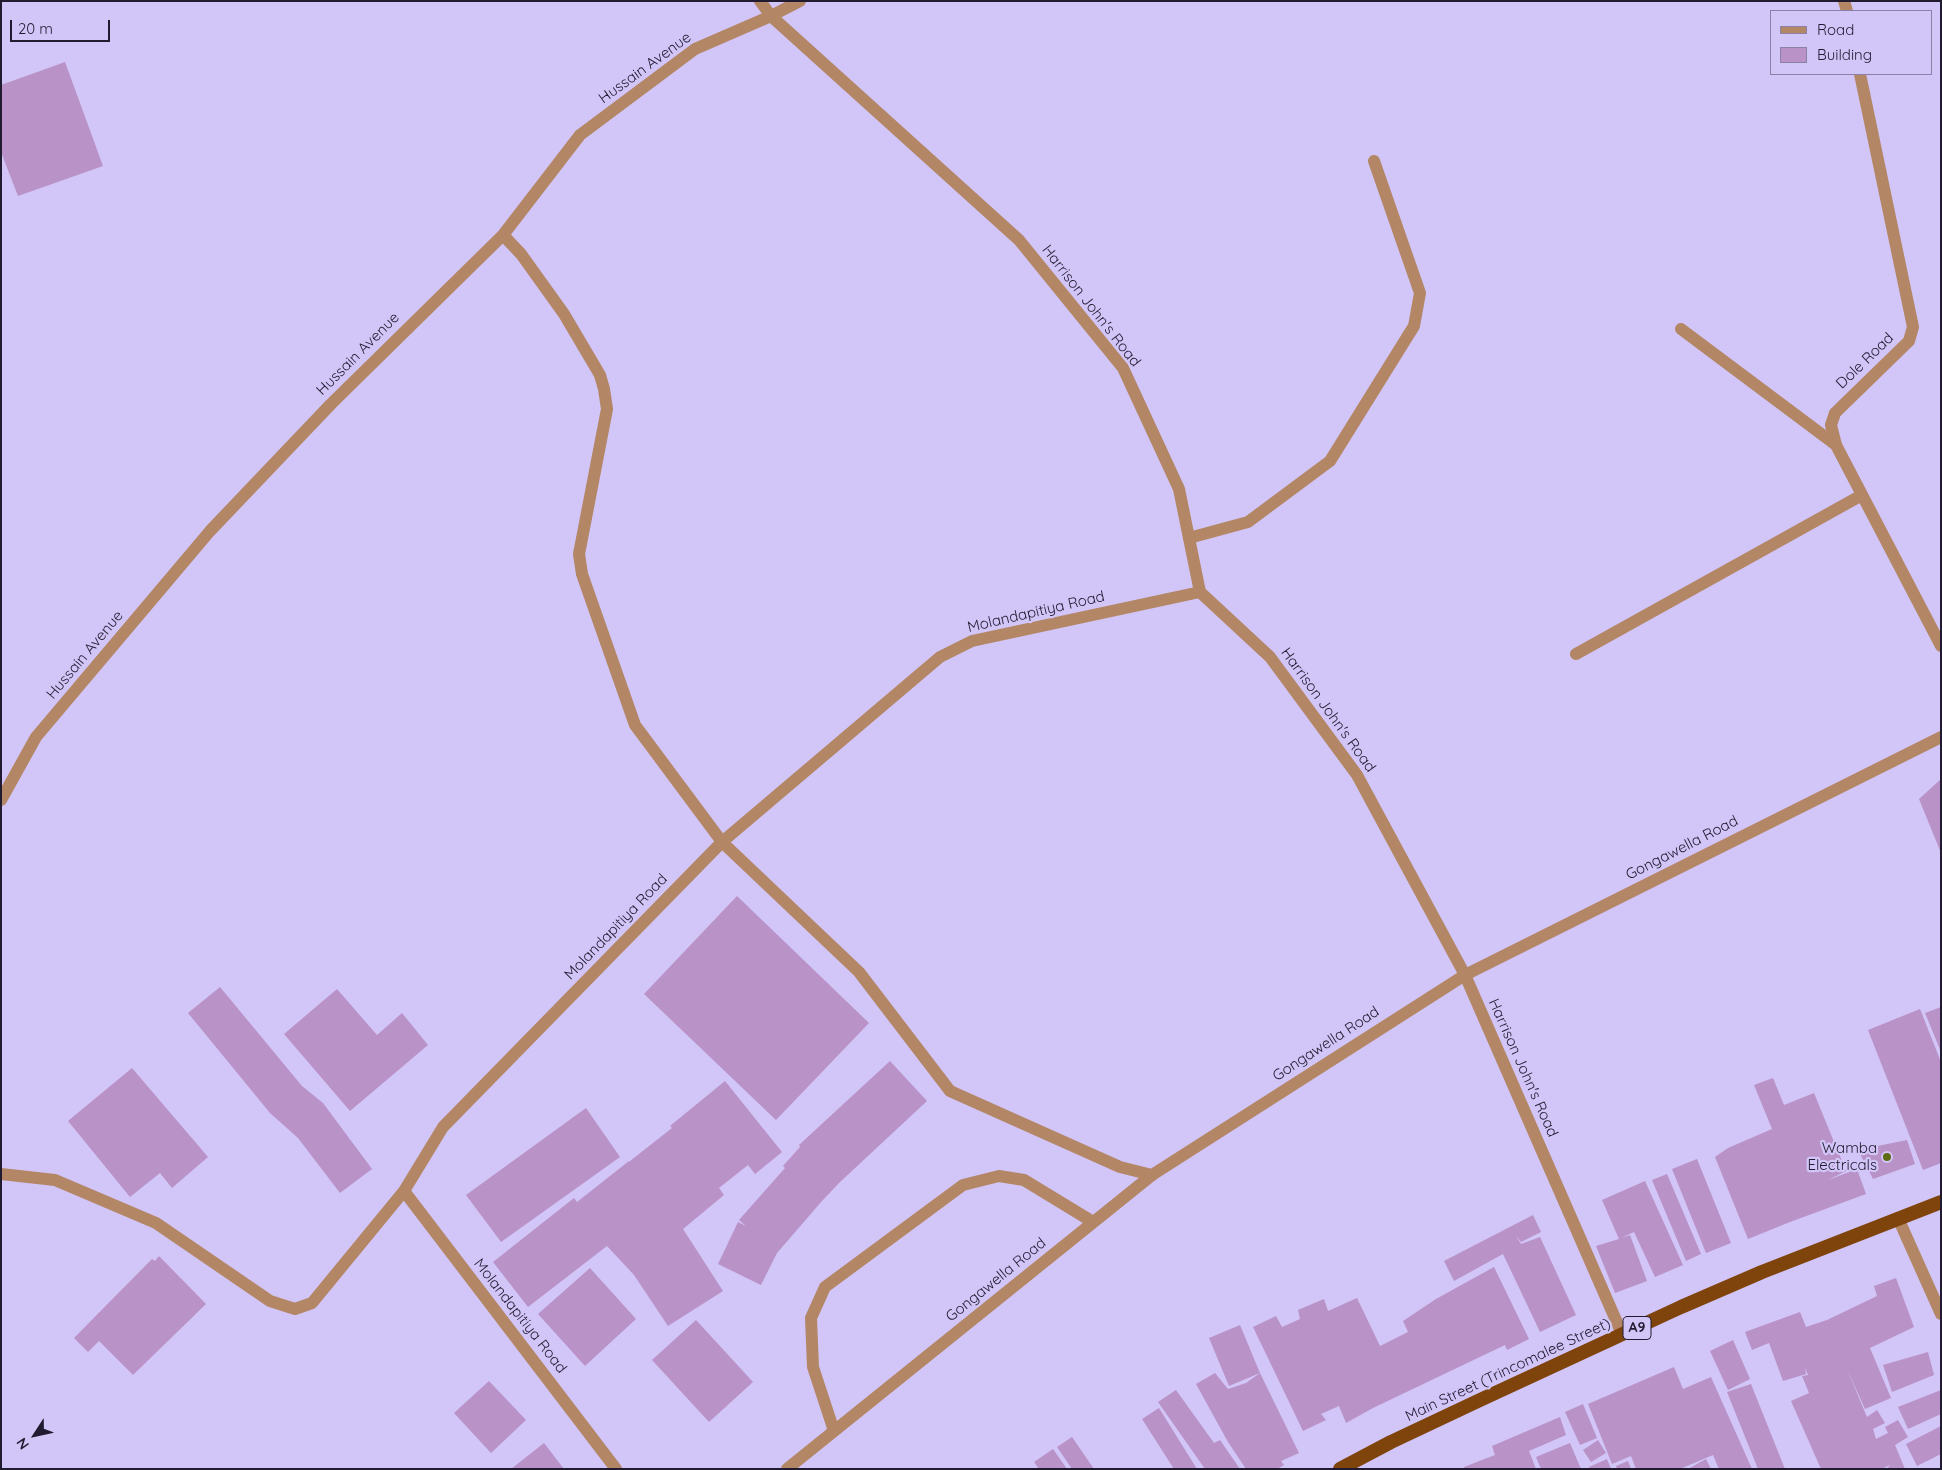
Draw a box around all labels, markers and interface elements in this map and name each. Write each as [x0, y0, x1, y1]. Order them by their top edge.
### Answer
scale bar [12, 10, 112, 42]
legend [1770, 10, 1932, 75]
text: 20 m [18, 19, 53, 38]
text: Road [1817, 20, 1854, 39]
street label: Hussain Avenue [595, 28, 695, 108]
text: Building [1817, 45, 1872, 64]
street label: Harrison John's Road [1038, 242, 1144, 370]
street label: Hussain Avenue [313, 309, 403, 399]
street label: Dole Road [1832, 329, 1898, 393]
street label: Molandapitiya Road [966, 587, 1106, 637]
street label: Hussain Avenue [43, 607, 127, 703]
street label: Harrison John's Road [1277, 644, 1379, 776]
street label: Gongawella Road [1623, 812, 1741, 884]
street label: Molandapitiya Road [561, 870, 671, 984]
street label: Harrison John's Road [1484, 996, 1562, 1140]
street label: Gongawella Road [1269, 1003, 1383, 1085]
place label: Wamba Electricals [1808, 1139, 1877, 1174]
marker: Wamba Electricals [1881, 1151, 1893, 1163]
street label: Gongawella Road [942, 1234, 1050, 1326]
street label: Molandapitiya Road [470, 1255, 570, 1377]
street label: Main Street (Trincomalee Street) [1402, 1314, 1614, 1426]
road number: A9 [1623, 1316, 1651, 1340]
north arrow [10, 1410, 60, 1460]
text: N [12, 1434, 33, 1453]

